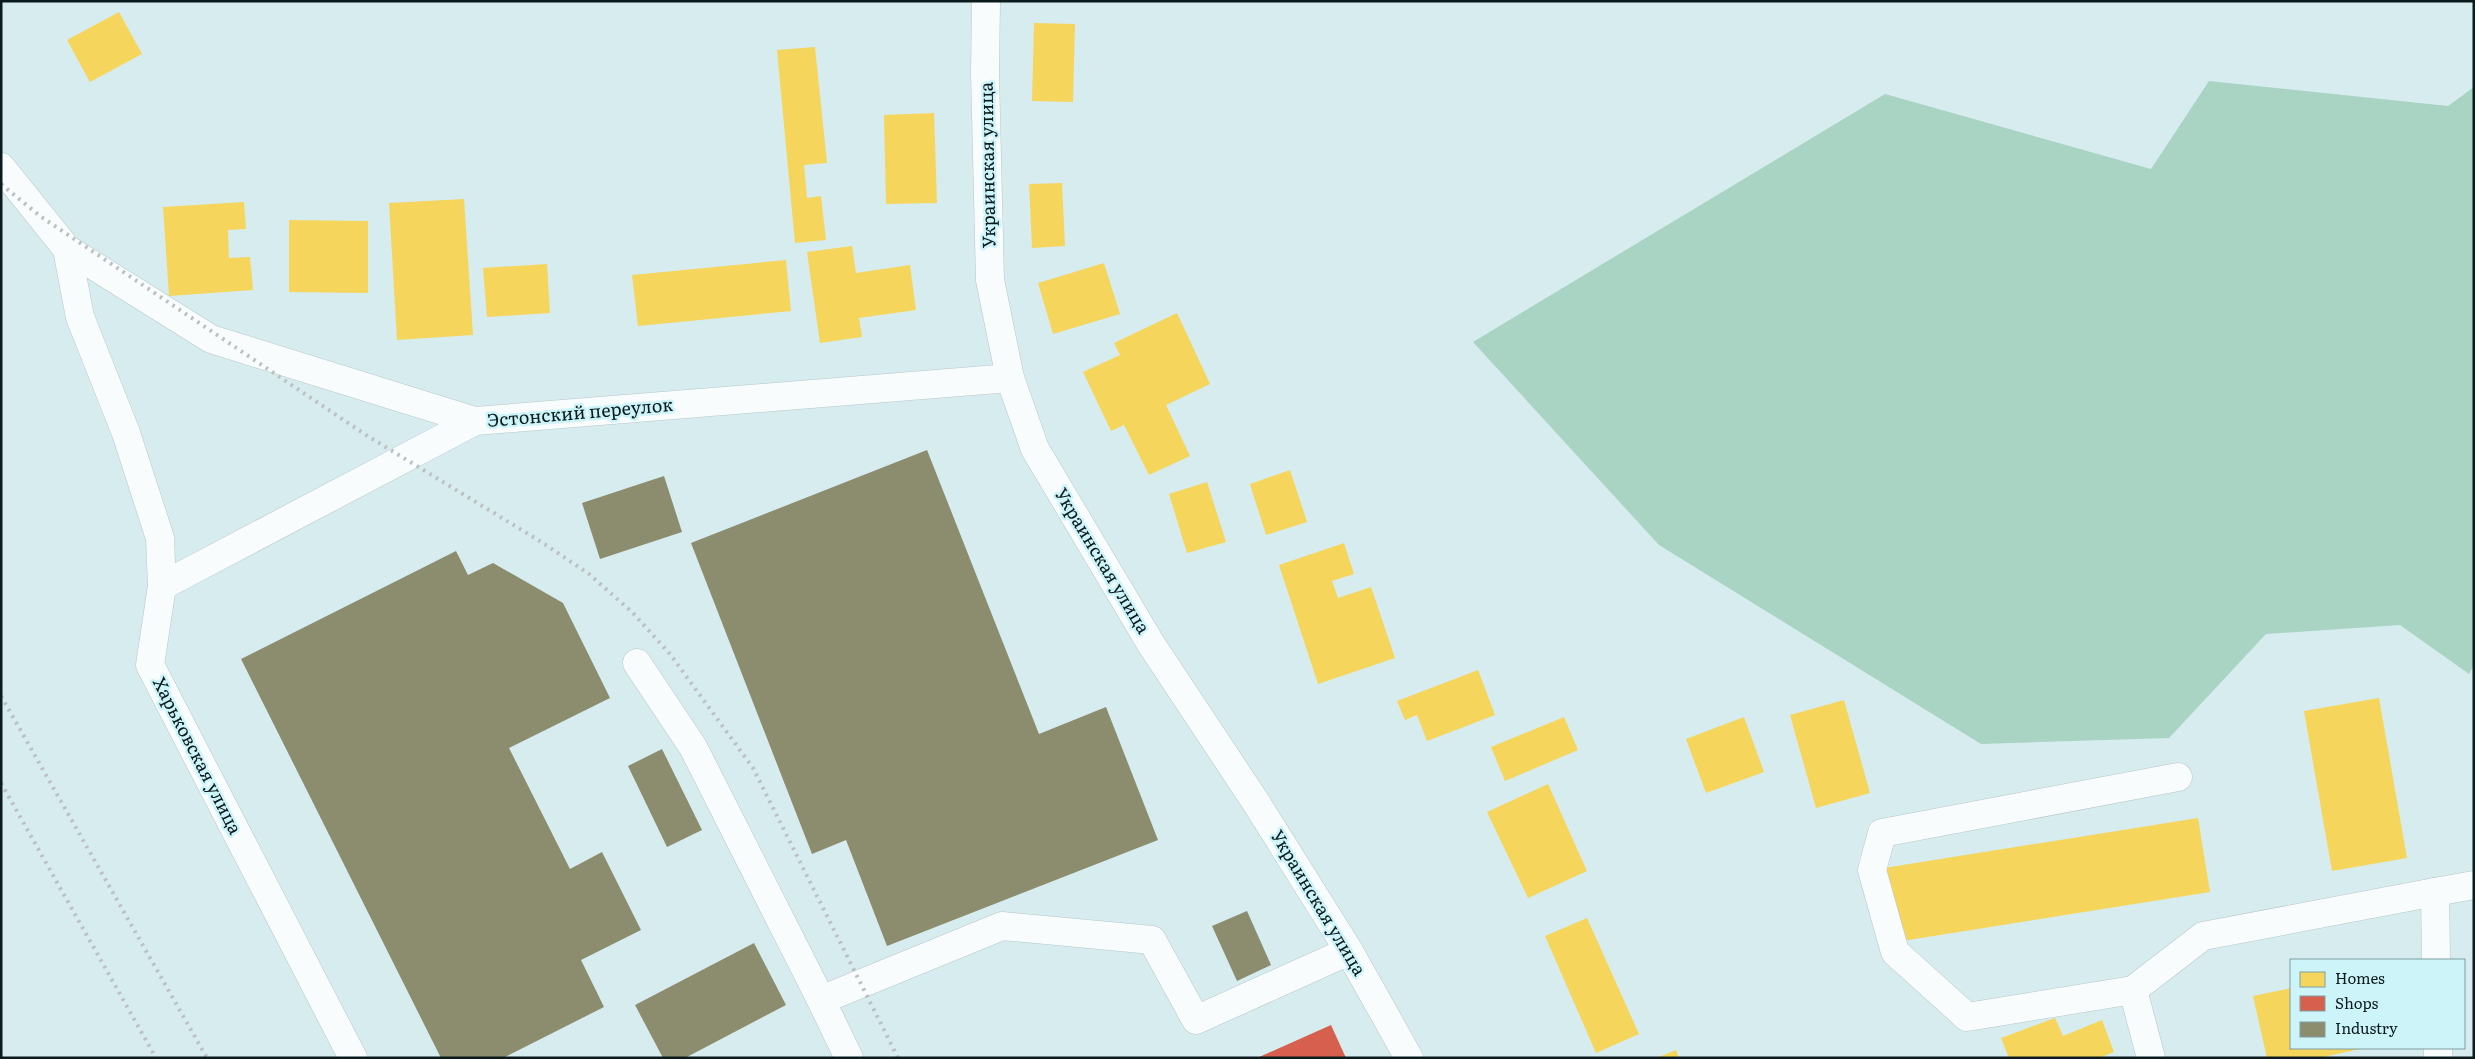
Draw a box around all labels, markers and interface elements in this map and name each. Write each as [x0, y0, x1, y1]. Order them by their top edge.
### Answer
street label: Украинская улица [972, 81, 1001, 248]
street label: Эстонский переулок [486, 390, 674, 433]
street label: Украинская улица [1049, 482, 1158, 639]
street label: Харьковская улица [147, 672, 250, 839]
street label: Украинская улица [1265, 824, 1374, 981]
legend [2290, 959, 2465, 1049]
text: Homes [2335, 966, 2385, 989]
text: Shops [2335, 991, 2378, 1014]
text: Industry [2335, 1016, 2398, 1039]

